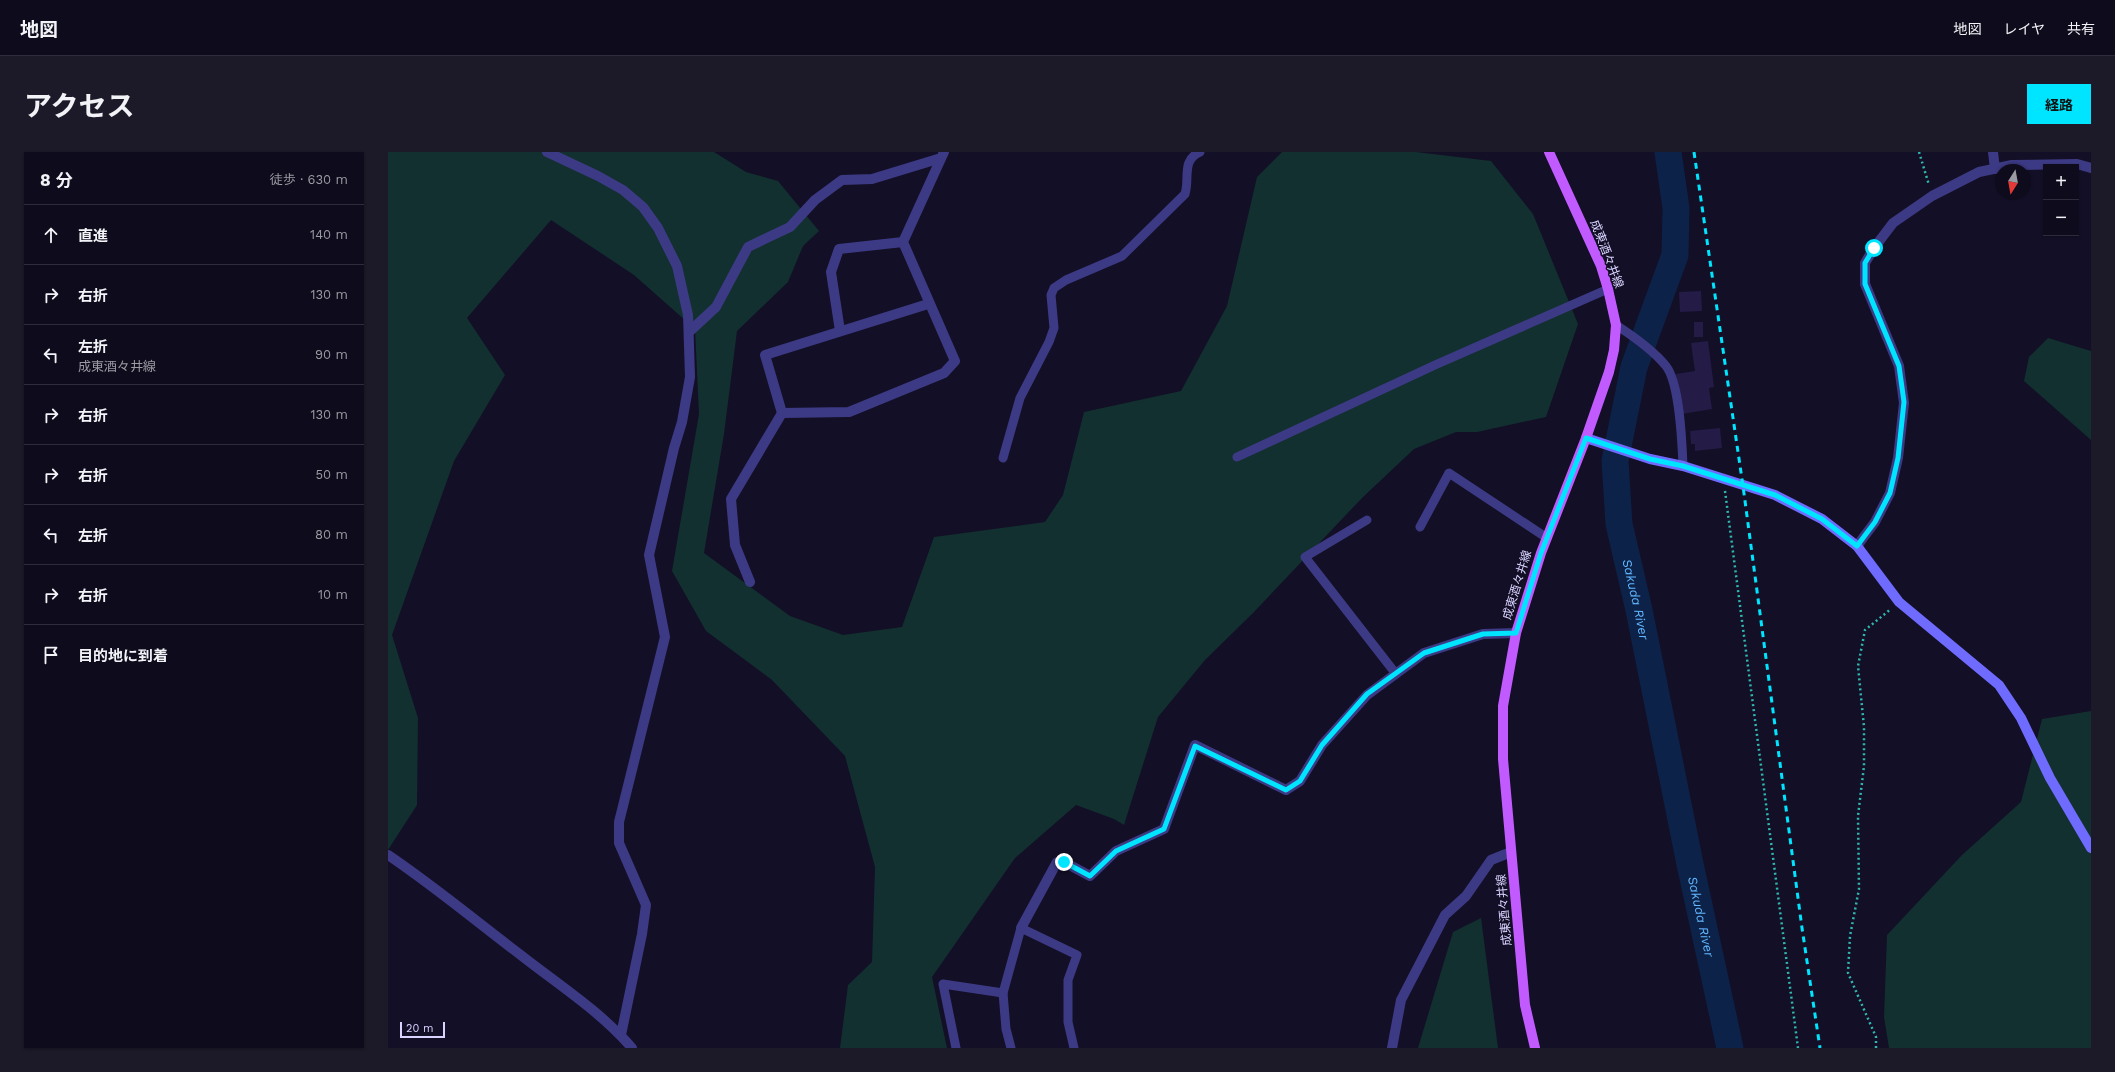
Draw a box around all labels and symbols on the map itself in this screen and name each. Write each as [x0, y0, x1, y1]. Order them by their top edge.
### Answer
north arrow [1995, 164, 2031, 200]
street label: 成東酒々井線 [1588, 218, 1626, 290]
route start [1865, 239, 1883, 257]
street label: 成東酒々井線 [1500, 549, 1534, 621]
water label: Sakuda River [1619, 557, 1652, 642]
route end [1055, 853, 1073, 871]
street label: 成東酒々井線 [1494, 874, 1514, 946]
water label: Sakuda River [1685, 875, 1717, 959]
scale bar [400, 1020, 445, 1039]

